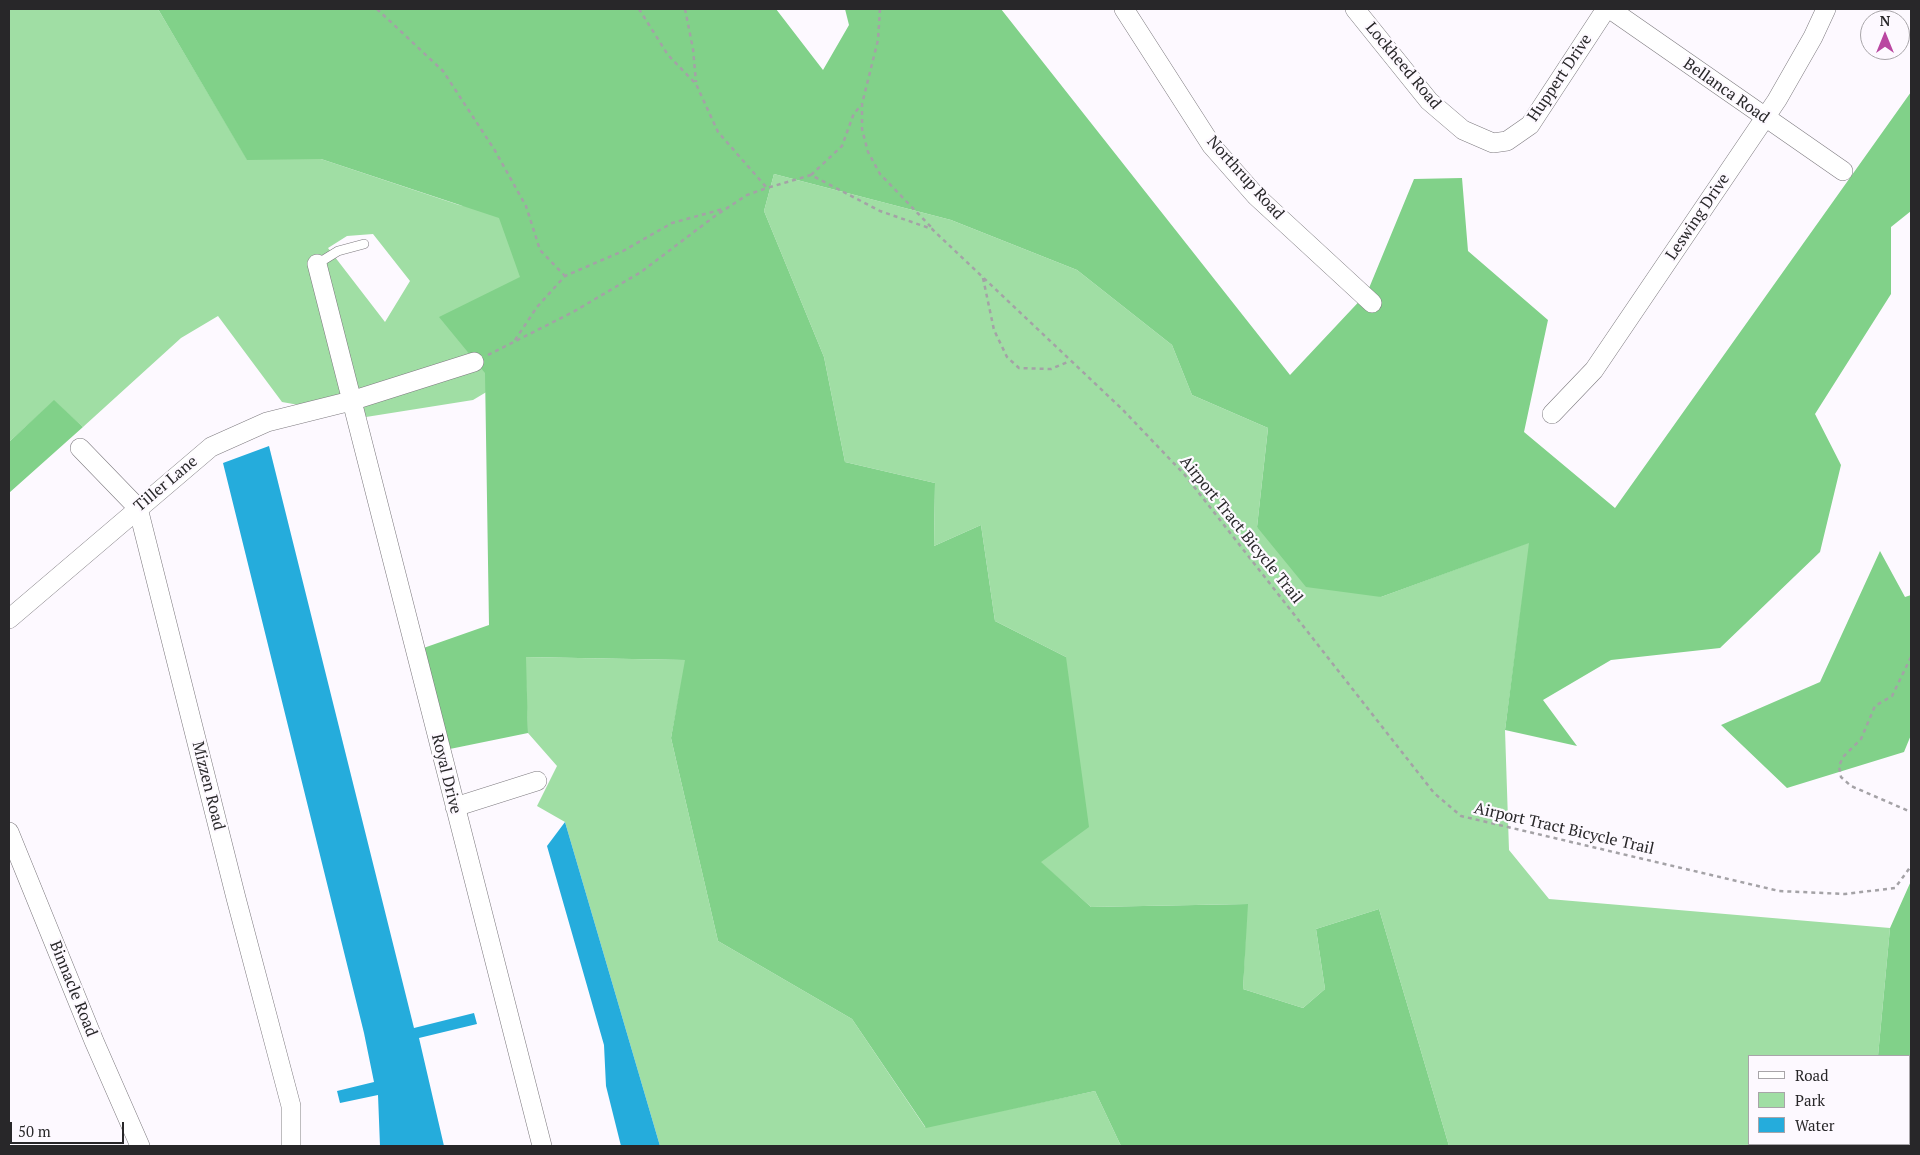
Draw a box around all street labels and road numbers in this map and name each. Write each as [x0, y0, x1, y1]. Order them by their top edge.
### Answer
street label: Lockheed Road [1361, 19, 1445, 113]
street label: Huppert Drive [1524, 31, 1596, 125]
street label: Bellanca Road [1679, 54, 1773, 128]
street label: Northrup Road [1202, 132, 1288, 224]
street label: Leswing Drive [1662, 170, 1734, 264]
street label: Tiller Lane [130, 452, 202, 516]
street label: Airport Tract Bicycle Trail [1176, 452, 1306, 608]
street label: Royal Drive [427, 732, 465, 816]
street label: Mizzen Road [188, 740, 228, 832]
street label: Airport Tract Bicycle Trail [1472, 799, 1656, 859]
street label: Binnacle Road [45, 938, 101, 1040]

